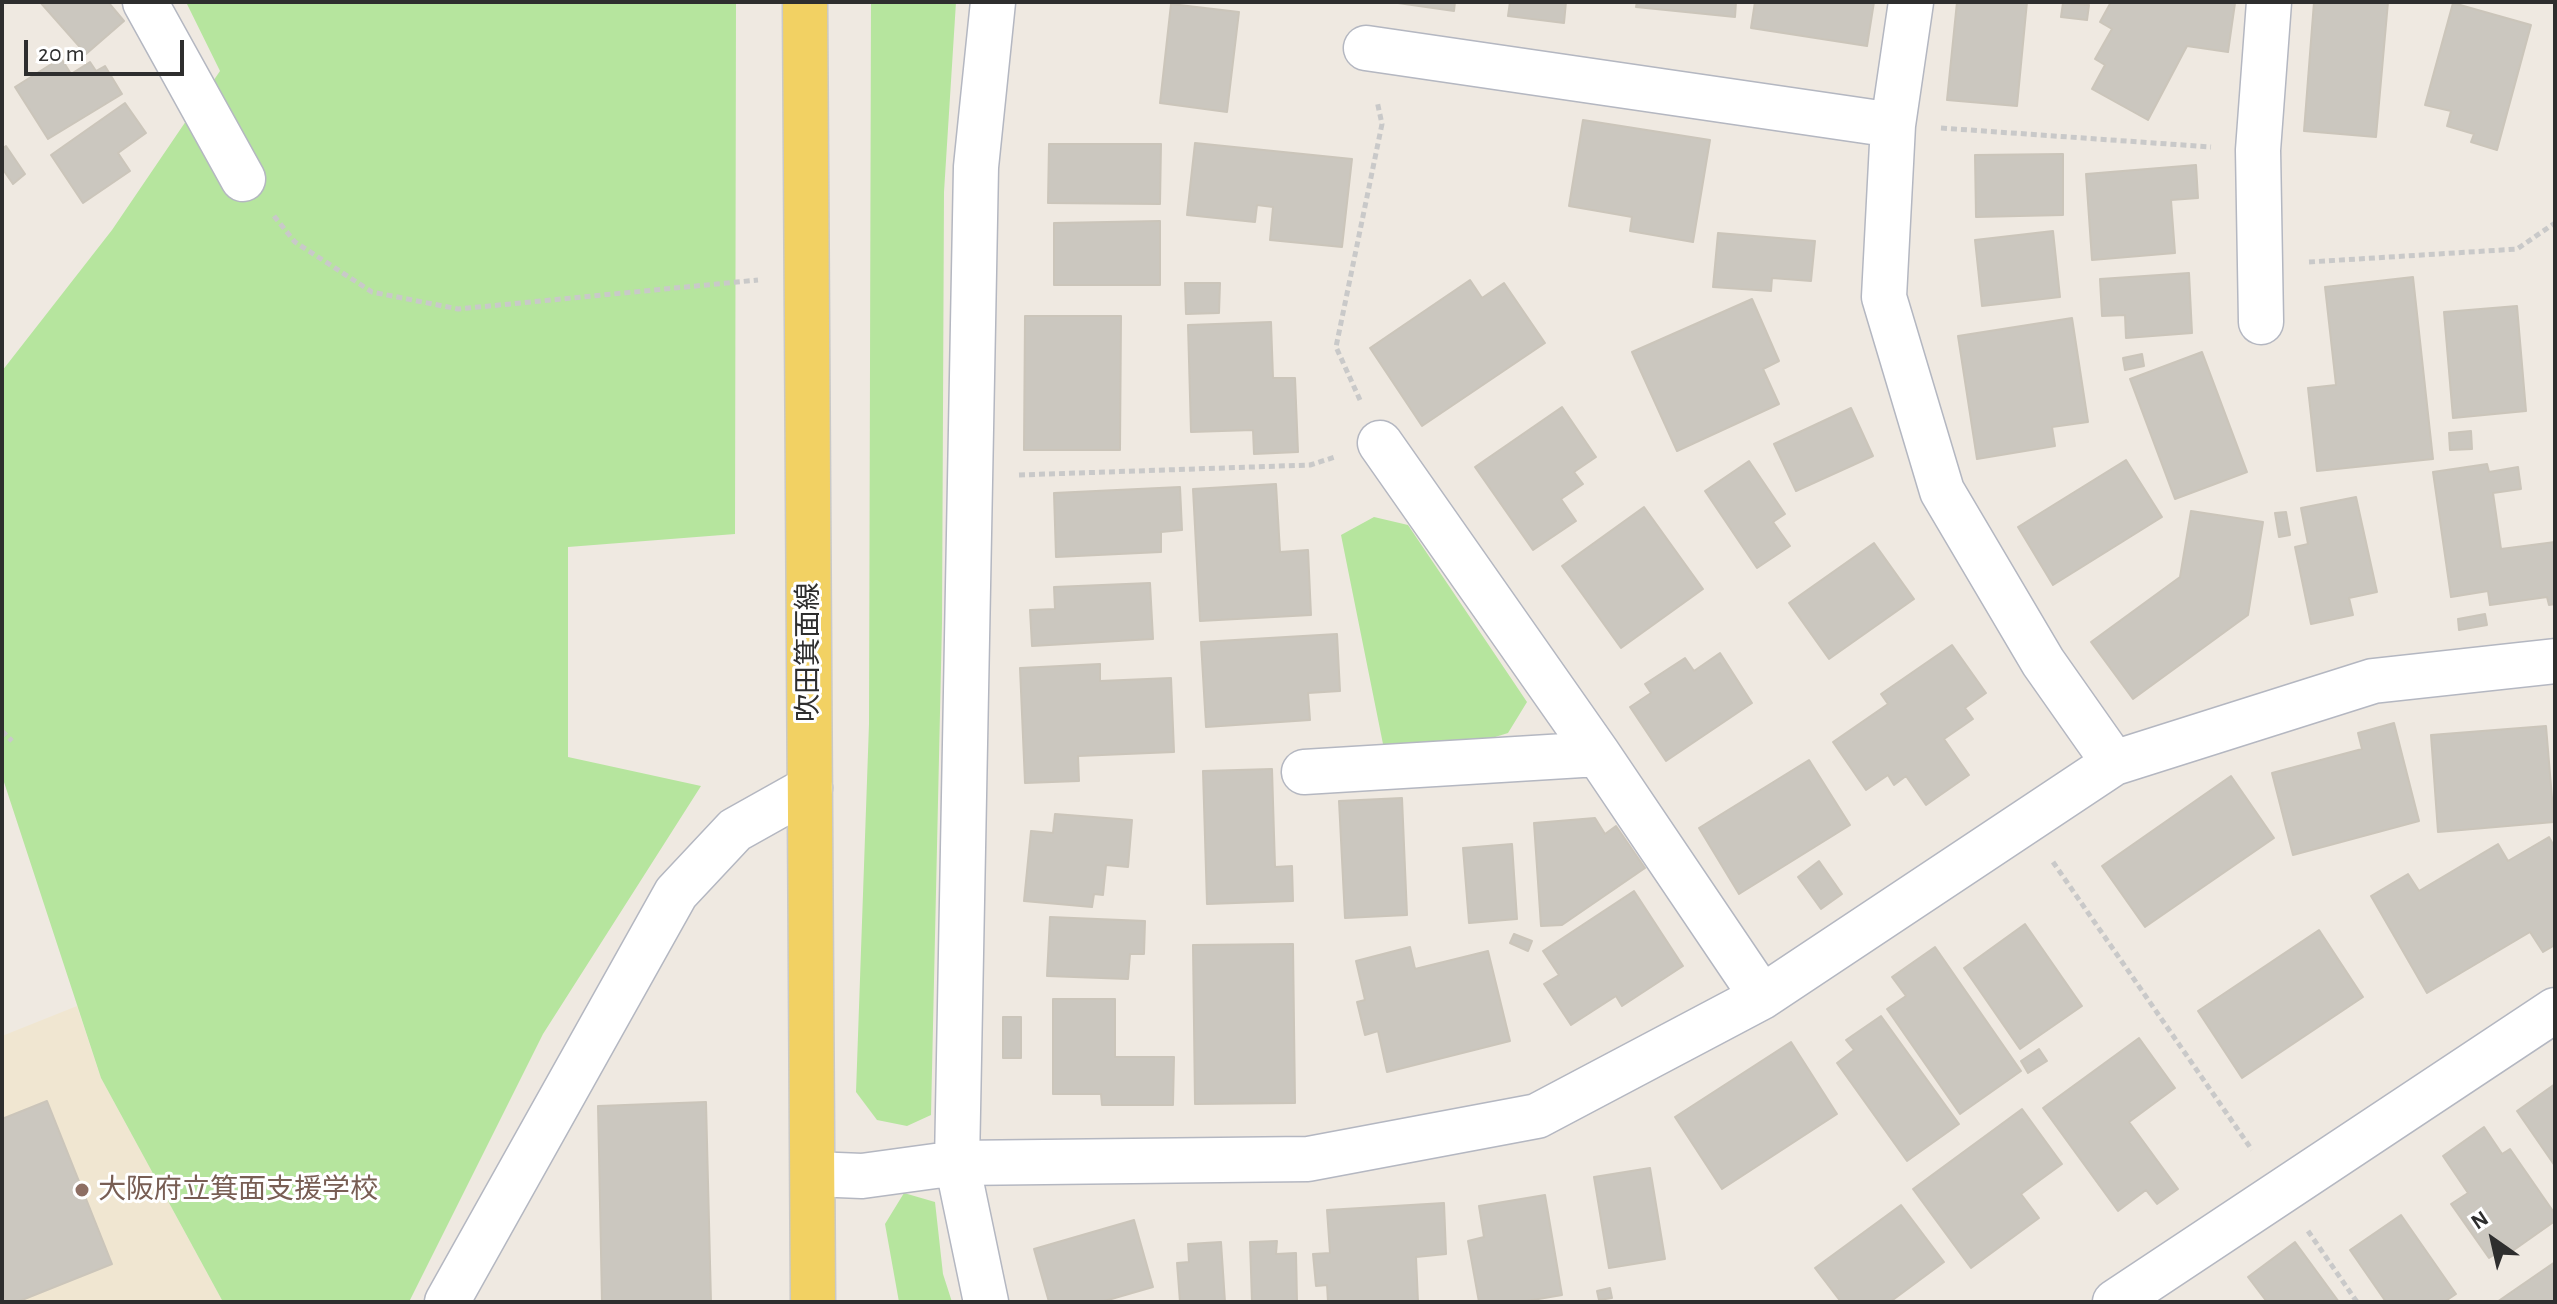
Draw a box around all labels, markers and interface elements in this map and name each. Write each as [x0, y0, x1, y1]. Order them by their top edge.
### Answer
scale bar [28, 24, 188, 74]
text: 20 m [38, 42, 85, 66]
street label: 吹田箕面線 [792, 582, 826, 722]
place label: 大阪府立箕面支援学校 [98, 1173, 378, 1207]
marker: 大阪府立箕面支援学校 [73, 1181, 91, 1199]
north arrow [2453, 1200, 2533, 1280]
text: N [2467, 1207, 2492, 1234]

